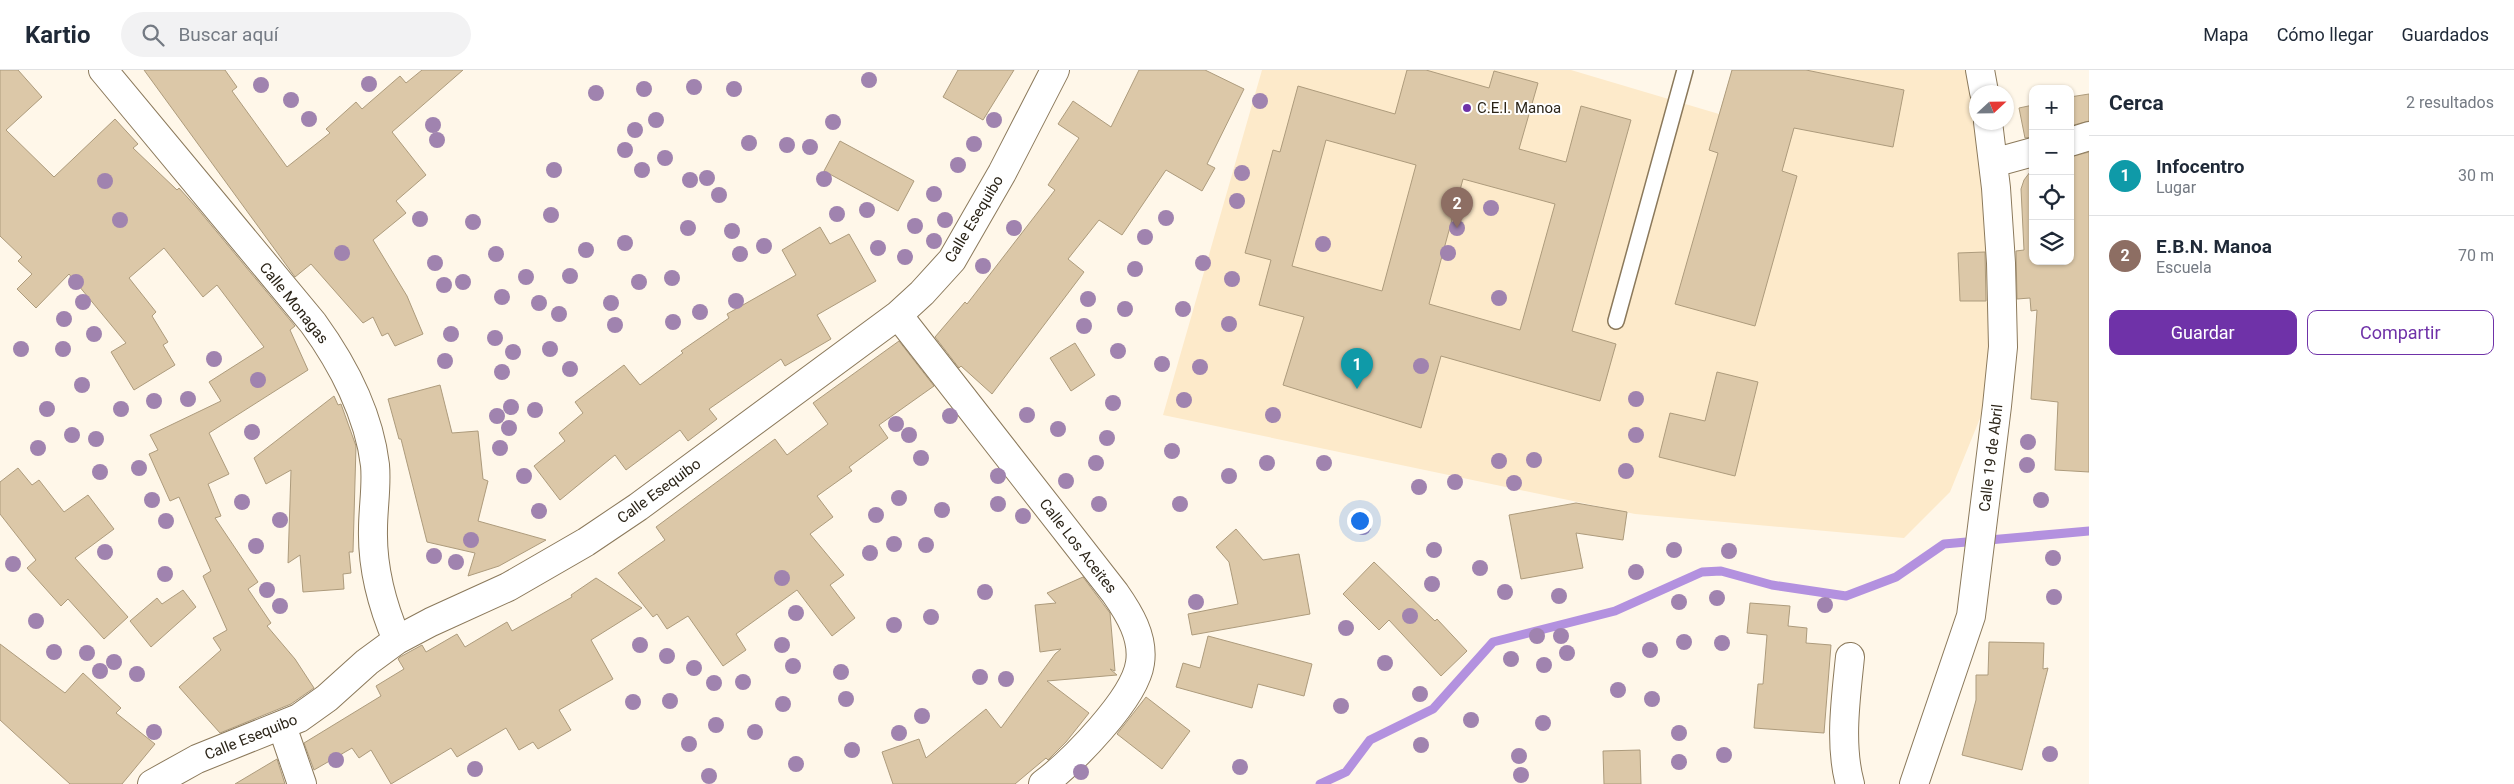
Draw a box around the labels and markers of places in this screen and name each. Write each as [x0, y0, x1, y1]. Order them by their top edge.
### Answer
place label: C.E.I. Manoa [1477, 99, 1561, 117]
marker: C.E.I. Manoa [1461, 102, 1473, 114]
pin: 2 [1441, 187, 1473, 228]
pin: 1 [1341, 348, 1373, 389]

